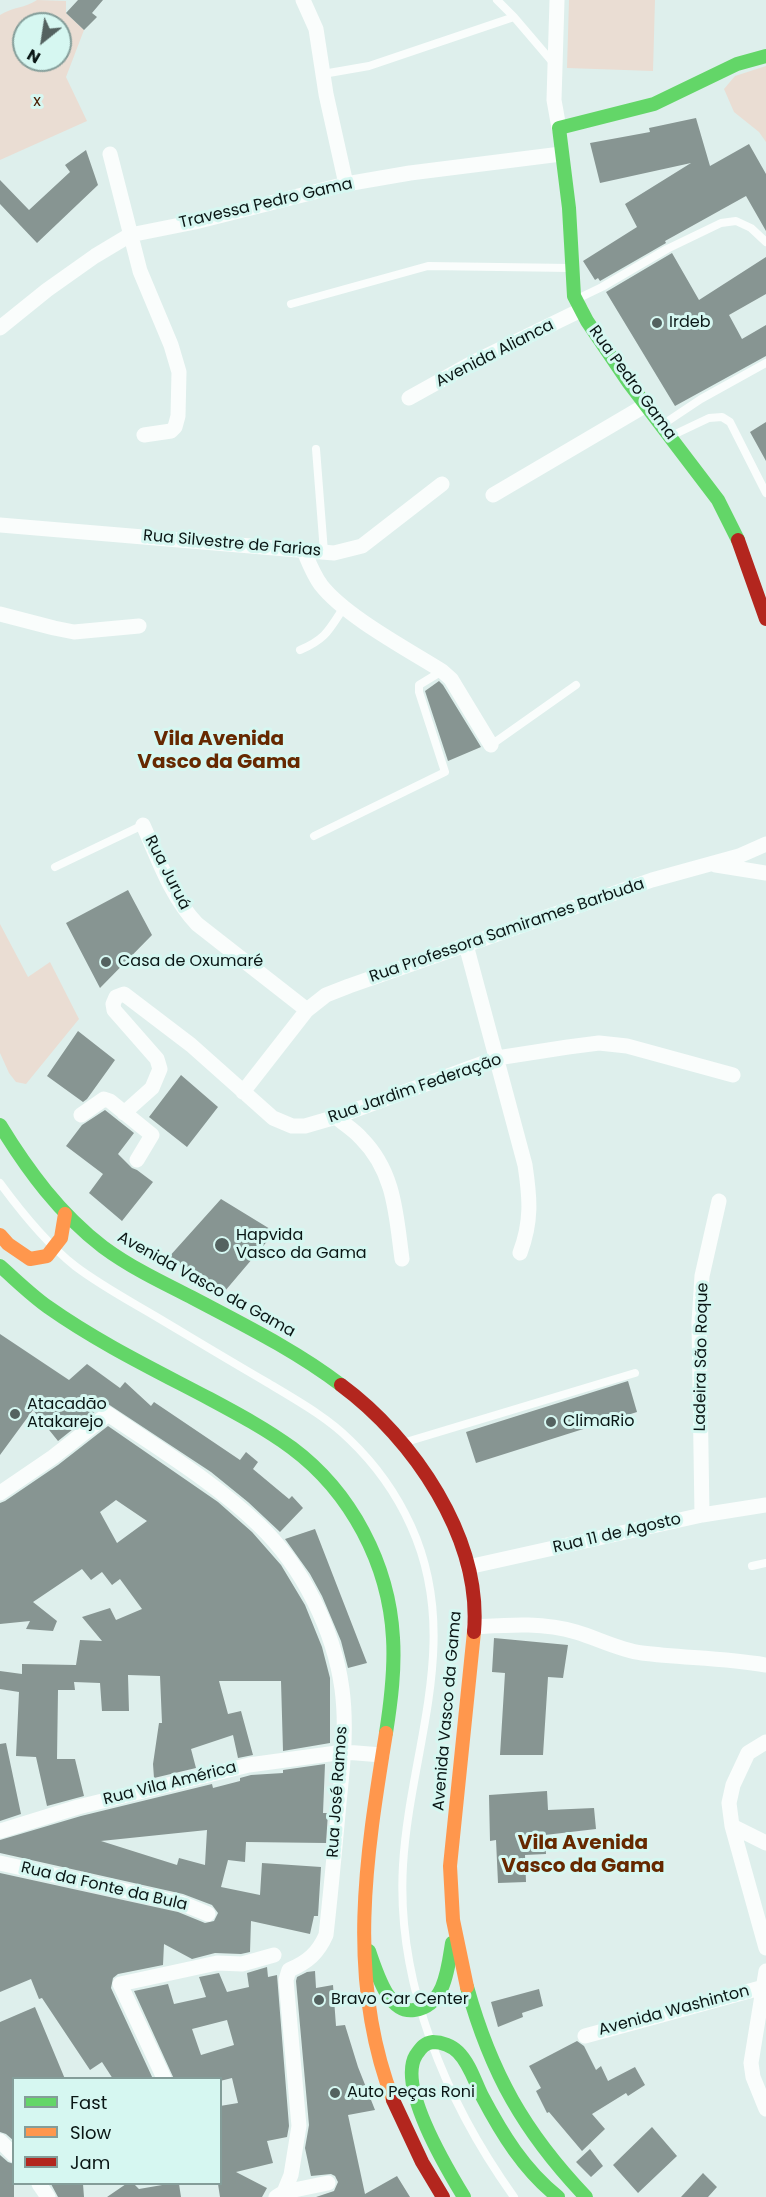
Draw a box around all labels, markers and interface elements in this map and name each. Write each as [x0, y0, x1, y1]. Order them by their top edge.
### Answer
north arrow [12, 12, 72, 72]
text: N [23, 43, 45, 69]
park label: x [33, 92, 41, 112]
street label: Travessa Pedro Gama [178, 175, 354, 233]
place label: Irdeb [669, 313, 710, 333]
street label: Avenida Alianca [433, 316, 557, 392]
marker: Irdeb [650, 316, 664, 330]
street label: Rua Pedro Gama [584, 322, 680, 444]
street label: Rua Silvestre de Farias [142, 527, 322, 561]
district label: Vila Avenida Vasco da Gama [137, 728, 301, 775]
street label: Rua Juruá [140, 833, 194, 913]
street label: Rua Professora Samirames Barbuda [367, 875, 647, 987]
place label: Casa de Oxumaré [118, 952, 263, 972]
marker: Casa de Oxumaré [99, 955, 113, 969]
street label: Rua Jardim Federação [326, 1050, 504, 1128]
place label: Hapvida Vasco da Gama [236, 1226, 367, 1264]
street label: Avenida Vasco da Gama [114, 1228, 298, 1342]
marker: Hapvida Vasco da Gama [213, 1236, 231, 1254]
street label: Ladeira São Roque [691, 1282, 713, 1432]
place label: Atacadão Atakarejo [27, 1395, 107, 1433]
marker: Atacadão Atakarejo [8, 1407, 22, 1421]
place label: ClimaRio [563, 1412, 634, 1432]
marker: ClimaRio [544, 1415, 558, 1429]
street label: Rua 11 de Agosto [551, 1510, 683, 1558]
street label: Avenida Vasco da Gama [430, 1610, 466, 1812]
street label: Rua José Ramos [324, 1726, 352, 1858]
street label: Rua Vila América [101, 1758, 239, 1810]
district label: Vila Avenida Vasco da Gama [501, 1832, 665, 1879]
street label: Rua da Fonte da Bula [19, 1859, 189, 1915]
street label: Avenida Washinton [597, 1982, 751, 2040]
place label: Bravo Car Center [331, 1990, 469, 2010]
marker: Bravo Car Center [312, 1993, 326, 2007]
legend [12, 2077, 222, 2185]
place label: Auto Peças Roni [347, 2083, 475, 2103]
marker: Auto Peças Roni [328, 2086, 342, 2100]
text: Fast [70, 2090, 107, 2115]
text: Slow [70, 2120, 111, 2145]
text: Jam [70, 2150, 110, 2175]

